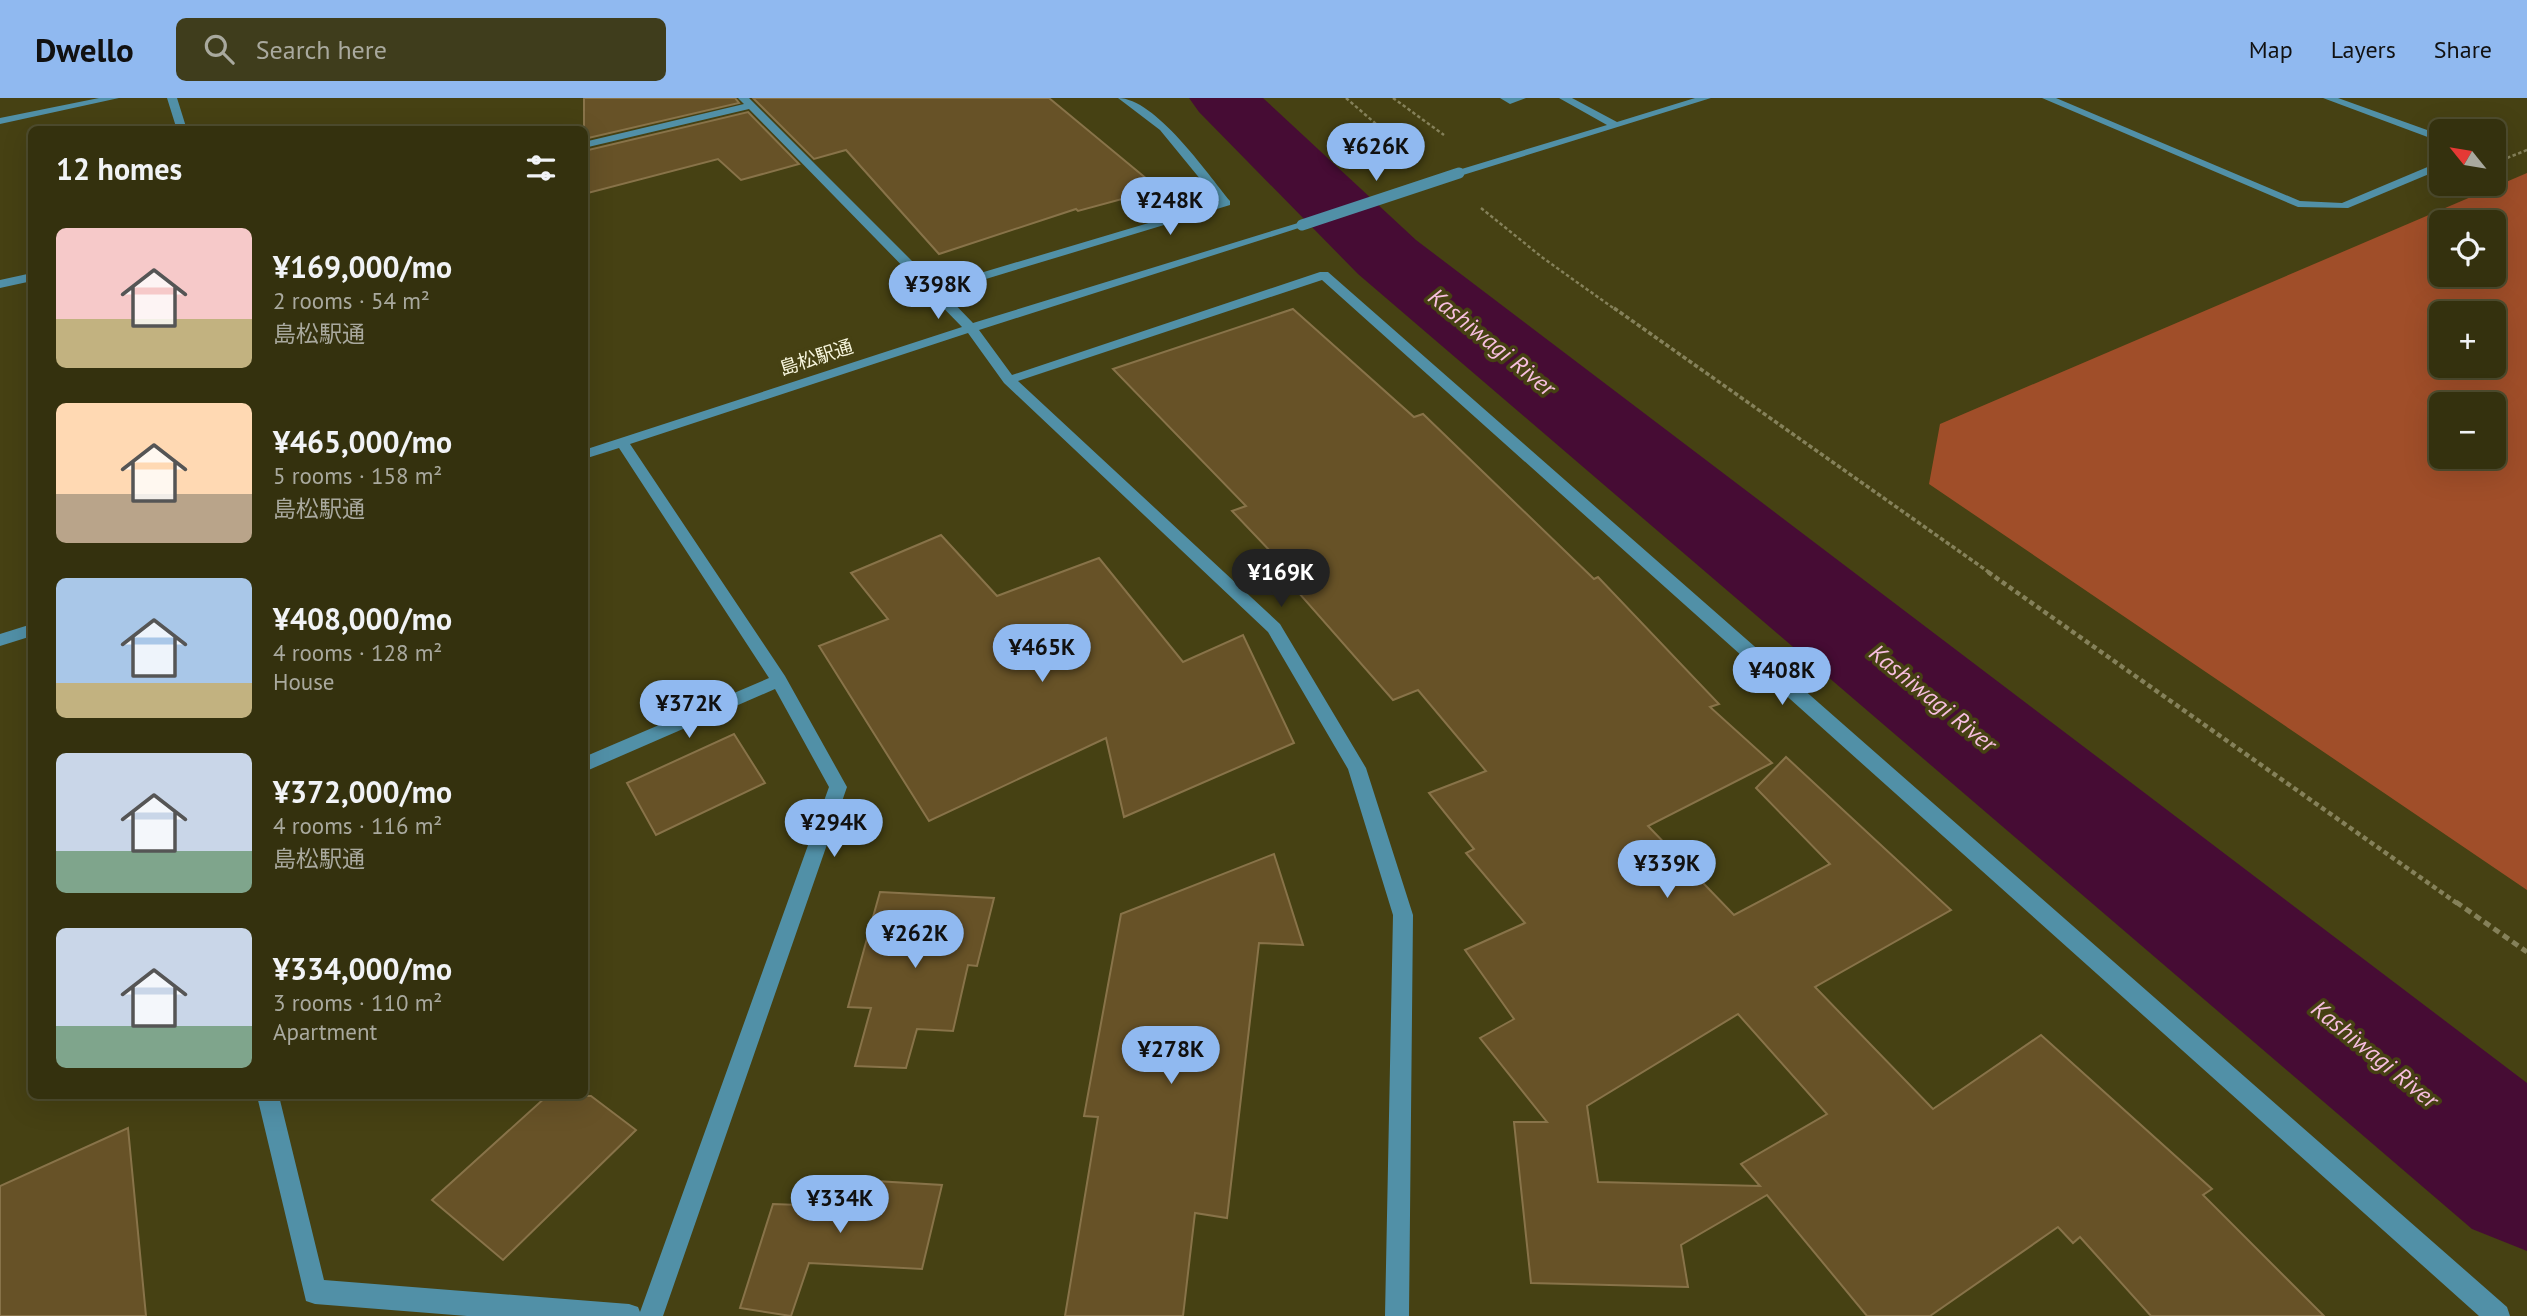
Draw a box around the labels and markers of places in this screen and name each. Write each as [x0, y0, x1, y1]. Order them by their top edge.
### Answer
pin: ¥626K [1327, 123, 1425, 183]
pin: ¥248K [1121, 178, 1219, 237]
pin: ¥398K [889, 262, 987, 321]
pin: ¥169K [1232, 550, 1330, 609]
pin: ¥465K [993, 624, 1091, 684]
pin: ¥408K [1733, 648, 1831, 707]
pin: ¥372K [640, 680, 738, 740]
pin: ¥294K [785, 800, 883, 859]
pin: ¥339K [1618, 840, 1716, 900]
pin: ¥262K [866, 910, 964, 970]
pin: ¥278K [1122, 1026, 1220, 1086]
pin: ¥334K [791, 1176, 889, 1235]

